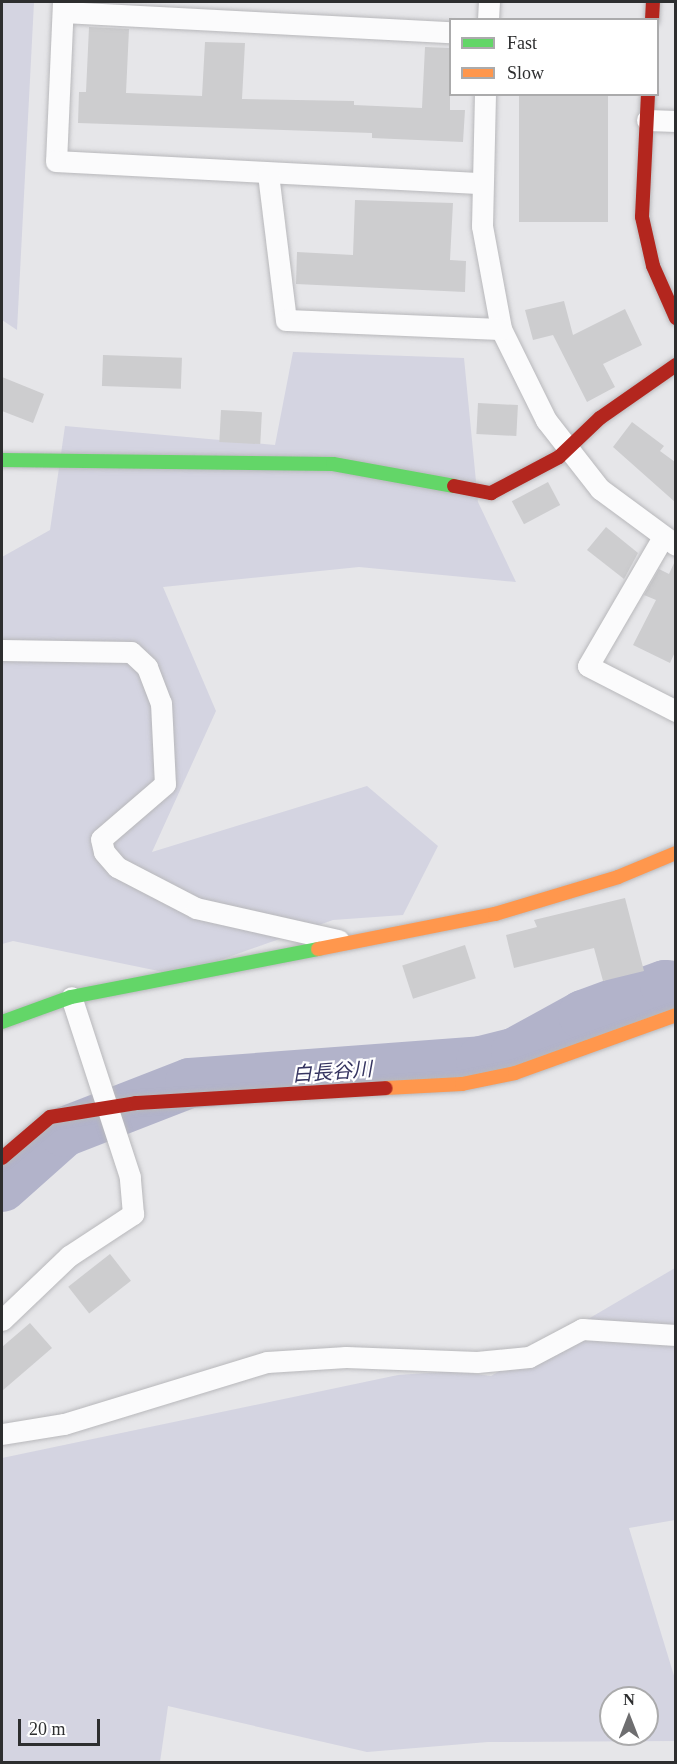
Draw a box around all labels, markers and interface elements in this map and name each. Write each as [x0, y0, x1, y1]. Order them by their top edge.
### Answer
legend [449, 18, 659, 96]
text: Fast [507, 33, 537, 53]
text: Slow [507, 63, 544, 83]
water label: 白長谷川 [291, 1057, 373, 1087]
north arrow [599, 1686, 659, 1746]
text: N [623, 1691, 635, 1708]
scale bar [21, 1707, 104, 1745]
text: 20 m [29, 1719, 66, 1739]

